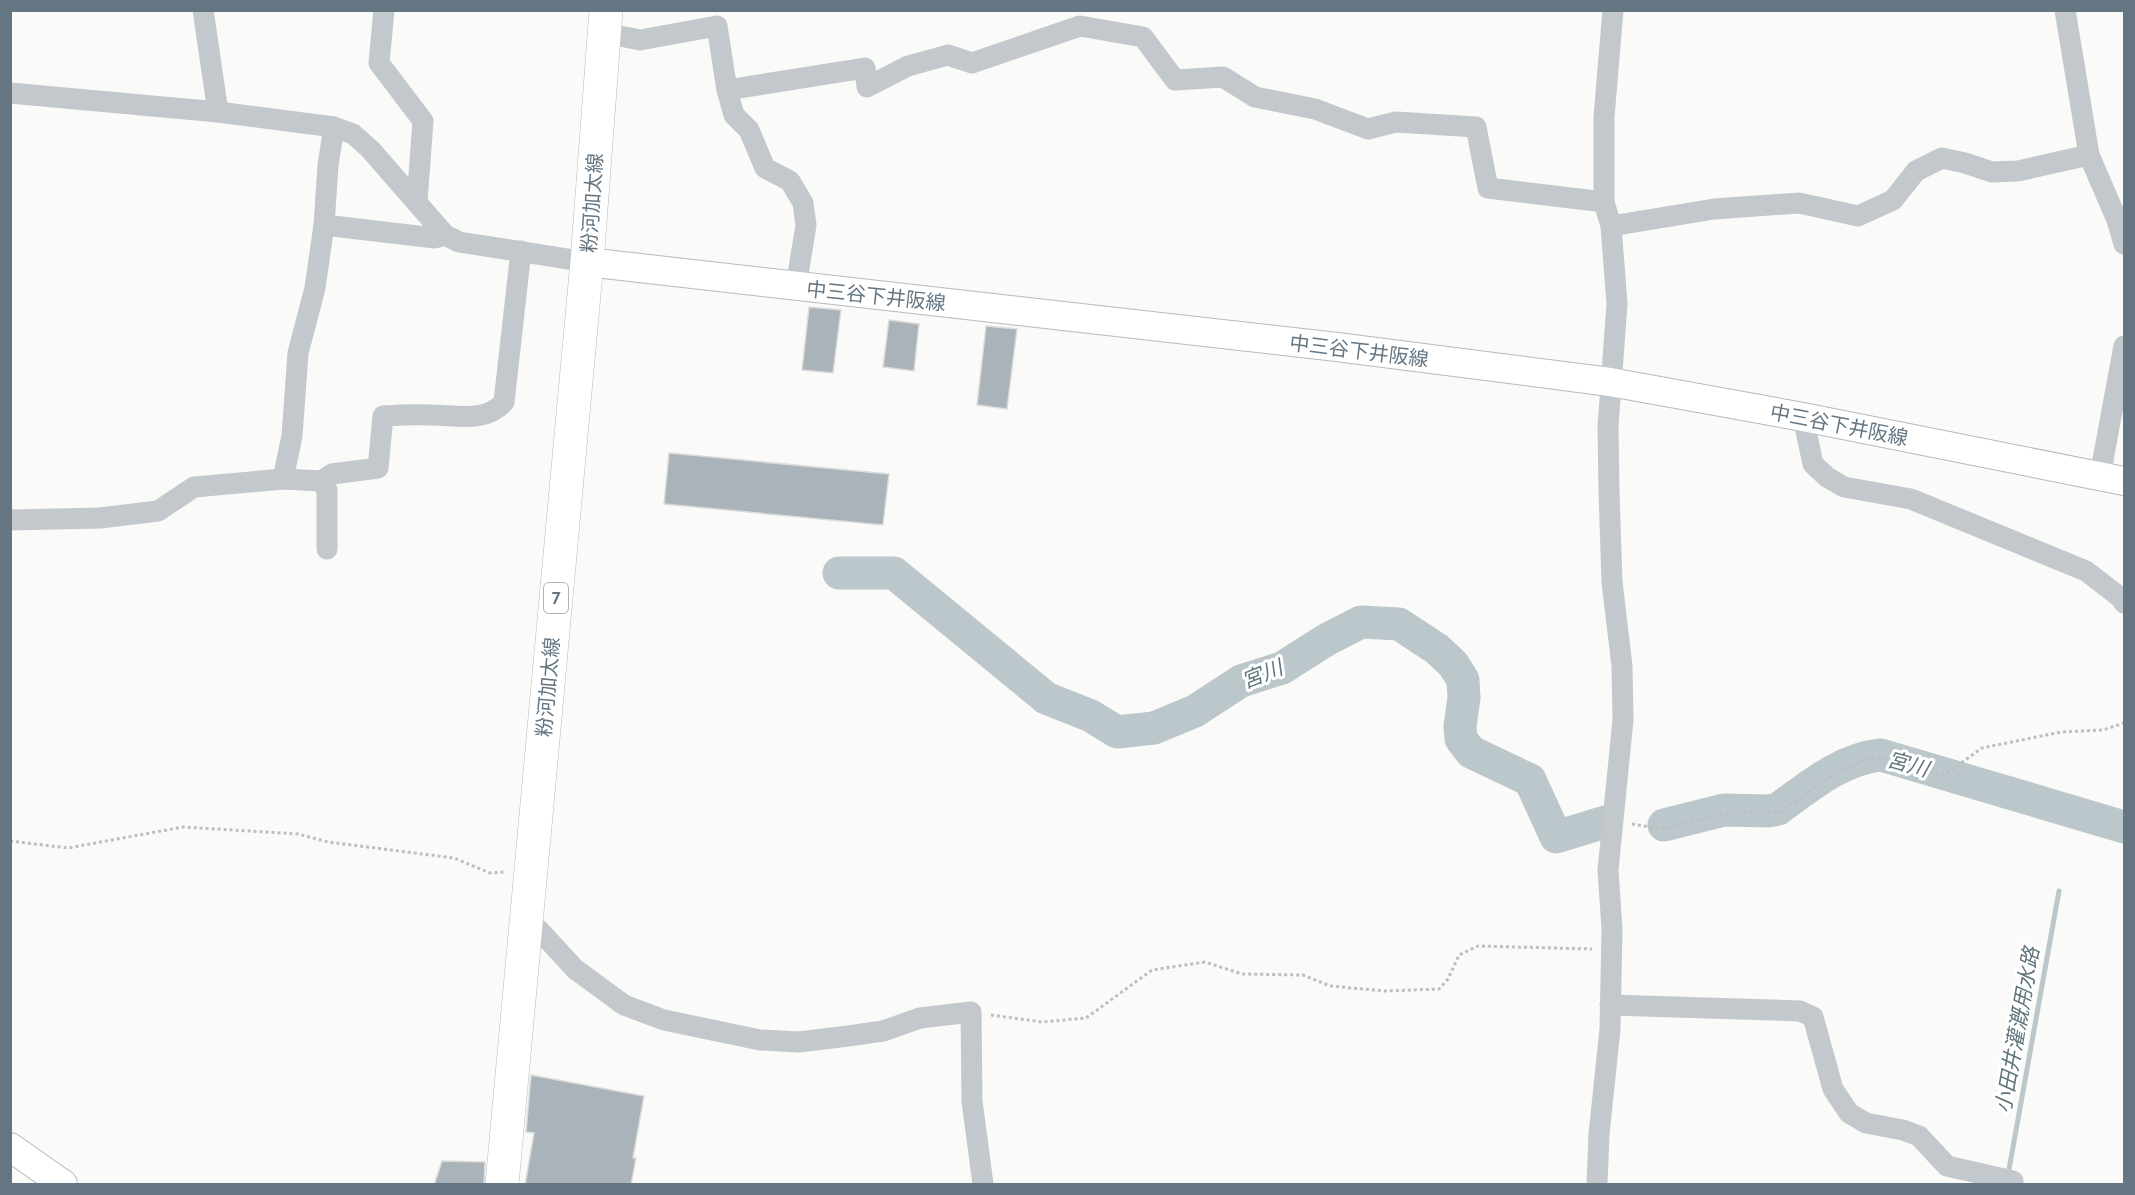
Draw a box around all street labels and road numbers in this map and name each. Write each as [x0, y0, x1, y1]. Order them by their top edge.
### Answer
street label: 粉河加太線 [577, 152, 607, 254]
street label: 中三谷下井阪線 [805, 277, 947, 315]
street label: 中三谷下井阪線 [1288, 331, 1430, 371]
street label: 中三谷下井阪線 [1768, 400, 1910, 450]
road number: 7 [544, 583, 568, 613]
street label: 粉河加太線 [532, 636, 564, 738]

